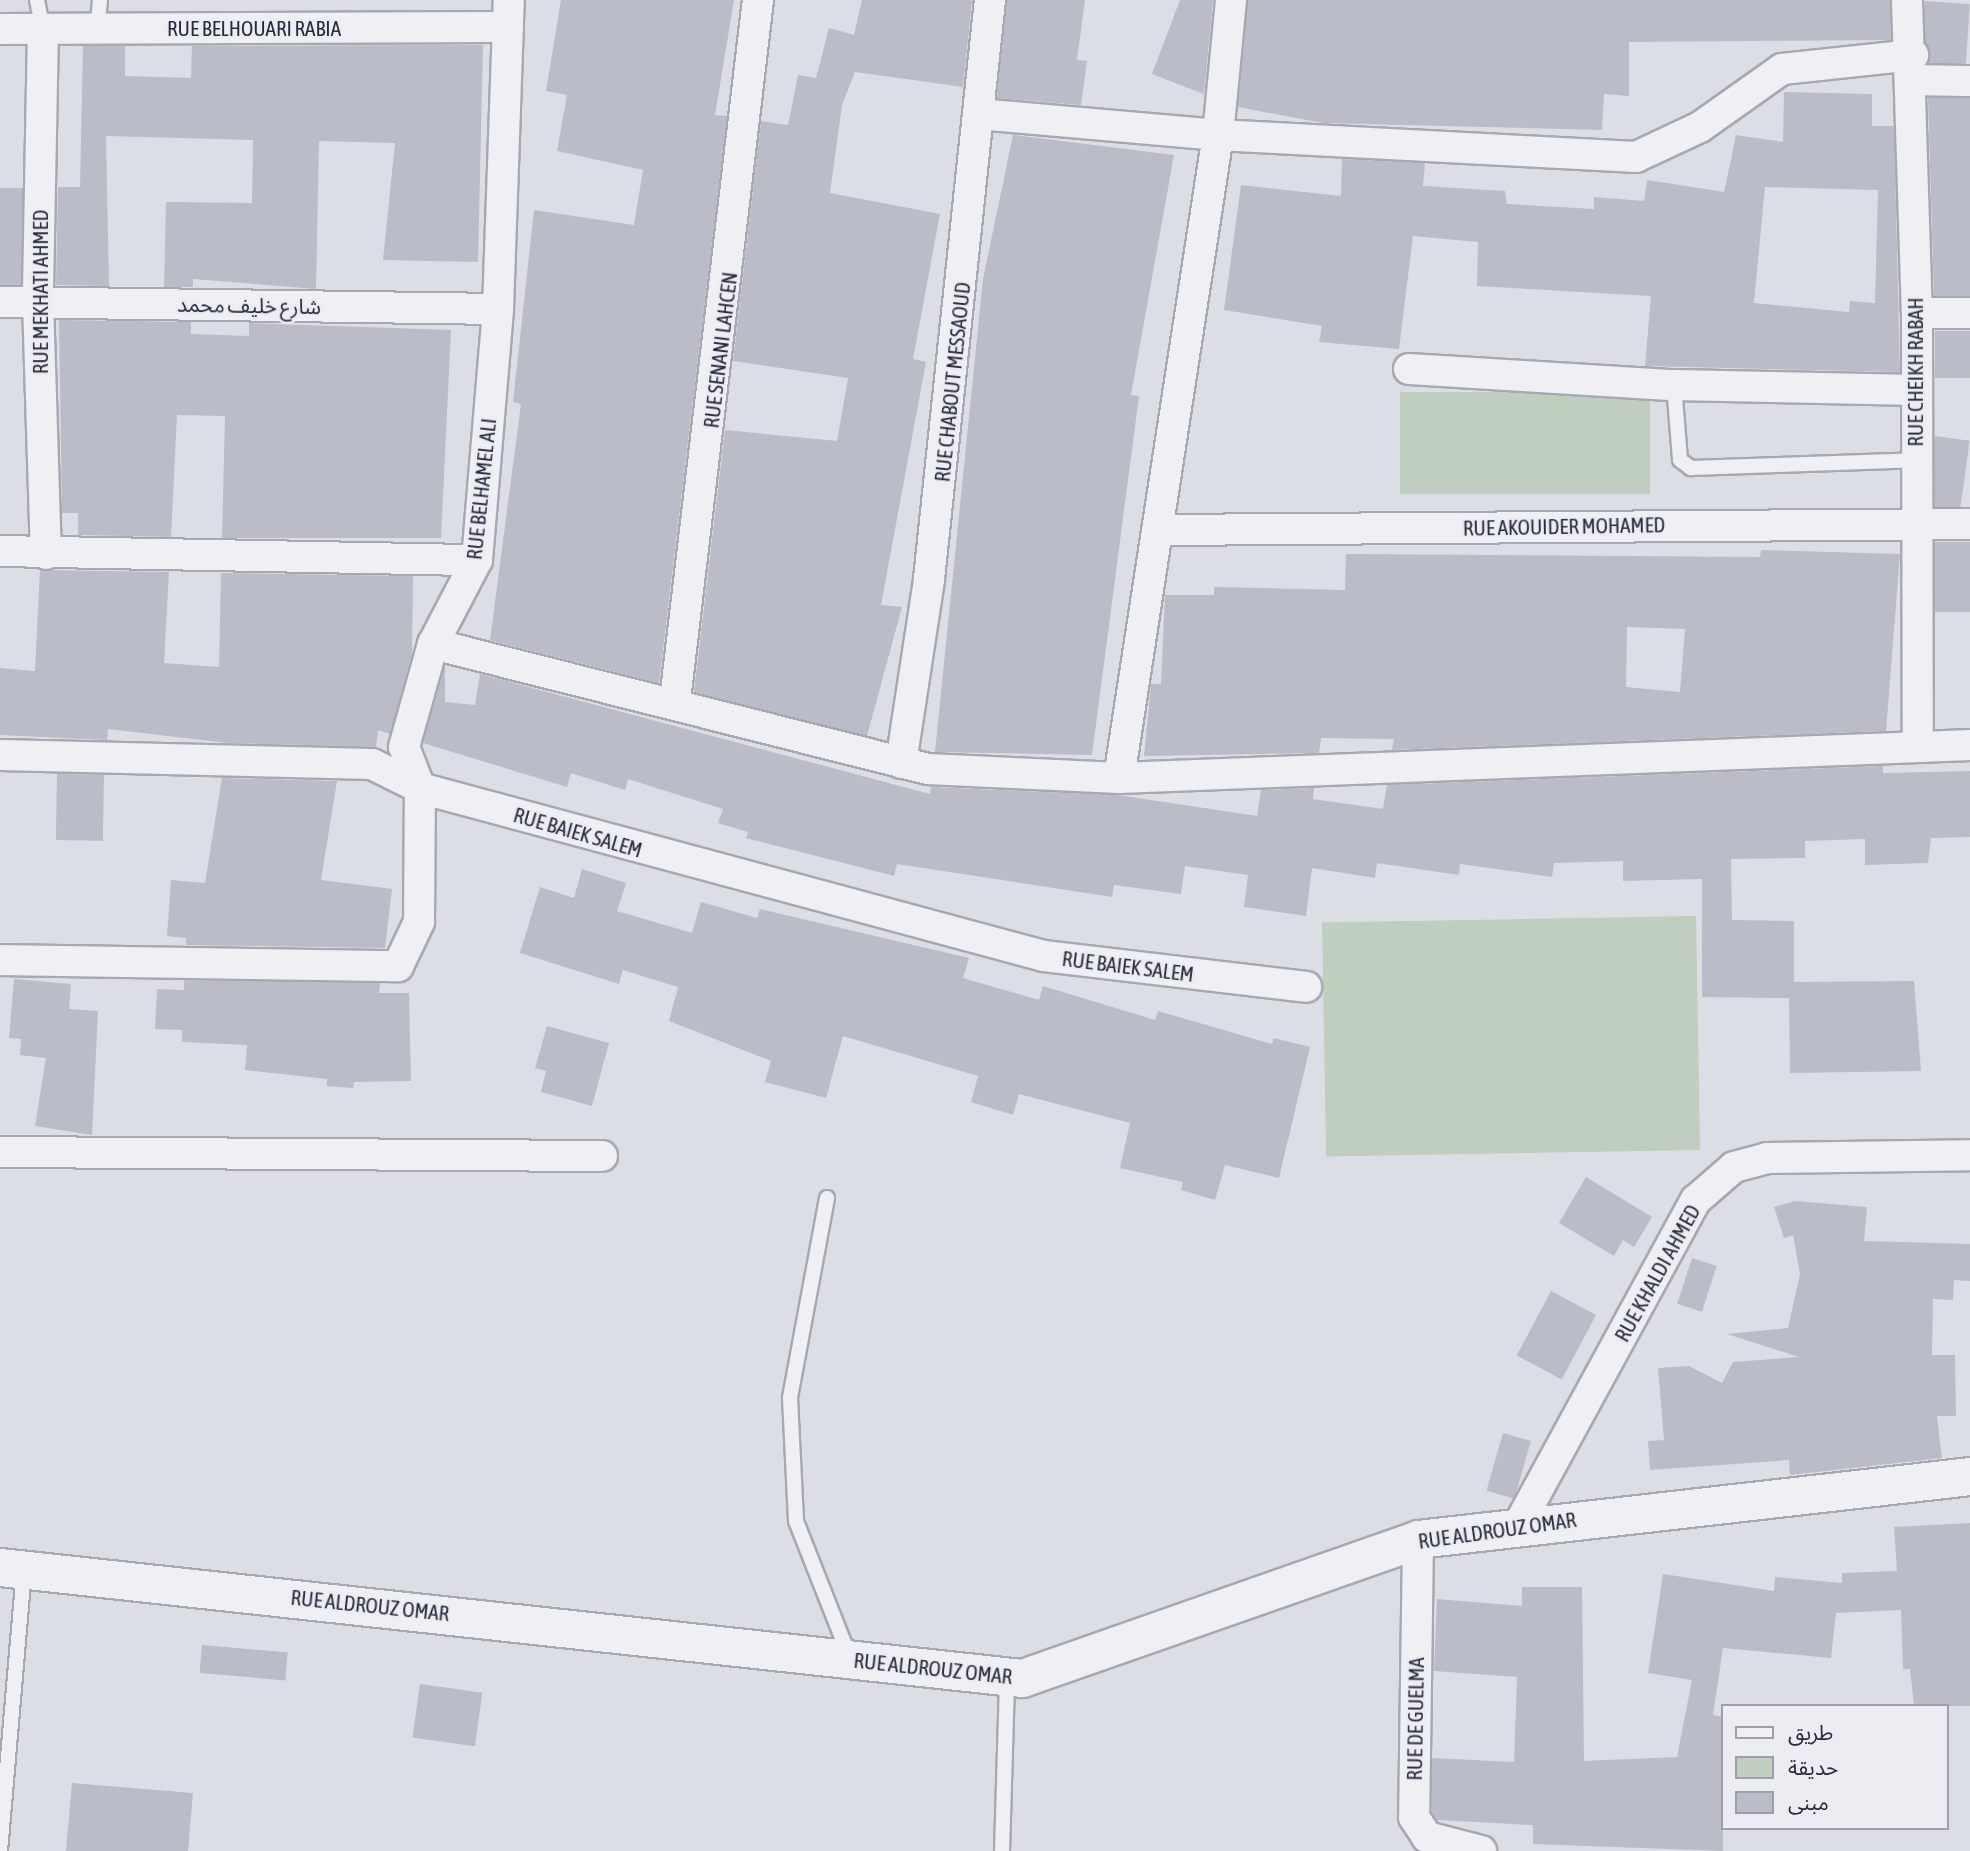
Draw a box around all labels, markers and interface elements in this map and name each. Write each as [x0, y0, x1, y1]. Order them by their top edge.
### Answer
street label: RUE BELHOUARI RABIA [167, 15, 341, 41]
street label: RUE MEKHATI AHMED [27, 210, 53, 374]
street label: RUE SENANI LAHCEN [698, 270, 742, 430]
street label: RUE CHABOUT MESSAOUD [929, 281, 975, 483]
street label: شارع خليف محمد [177, 291, 321, 319]
street label: RUE CHEIKH RABAH [1902, 297, 1928, 447]
street label: RUE BELHAMEL ALI [461, 417, 501, 561]
street label: RUE AKOUIDER MOHAMED [1463, 512, 1665, 540]
street label: RUE BAIEK SALEM [511, 802, 645, 862]
street label: RUE BAIEK SALEM [1061, 945, 1195, 987]
street label: RUE KHALDI AHMED [1609, 1200, 1705, 1346]
street label: RUE ALDROUZ OMAR [1416, 1506, 1578, 1554]
street label: RUE ALDROUZ OMAR [289, 1584, 451, 1626]
street label: RUE ALDROUZ OMAR [852, 1647, 1014, 1689]
street label: RUE DE GUELMA [1401, 1657, 1429, 1781]
legend [1722, 1704, 1949, 1830]
text: طريق [1788, 1720, 1833, 1744]
text: حديقة [1788, 1755, 1838, 1779]
text: مبنى [1788, 1790, 1829, 1814]

